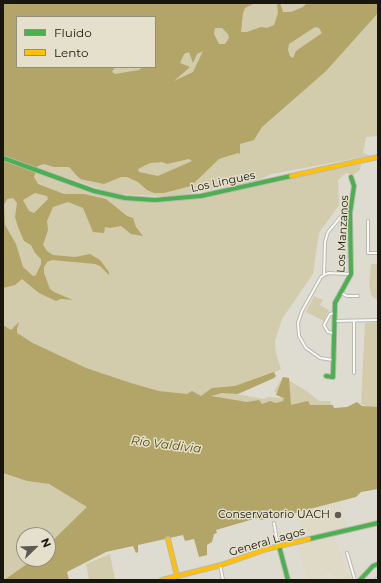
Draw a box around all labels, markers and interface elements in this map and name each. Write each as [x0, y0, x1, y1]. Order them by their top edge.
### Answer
legend [16, 16, 156, 68]
text: Fluido [54, 25, 92, 40]
text: Lento [54, 45, 89, 60]
street label: Los Lingues [190, 169, 256, 195]
street label: Los Manzanos [334, 195, 352, 273]
water label: Río Valdivia [130, 434, 202, 456]
place label: Conservatorio UACH [218, 508, 330, 522]
marker: Conservatorio UACH [333, 510, 343, 520]
street label: General Lagos [228, 525, 306, 559]
north arrow [16, 527, 56, 567]
text: N [38, 536, 54, 550]

